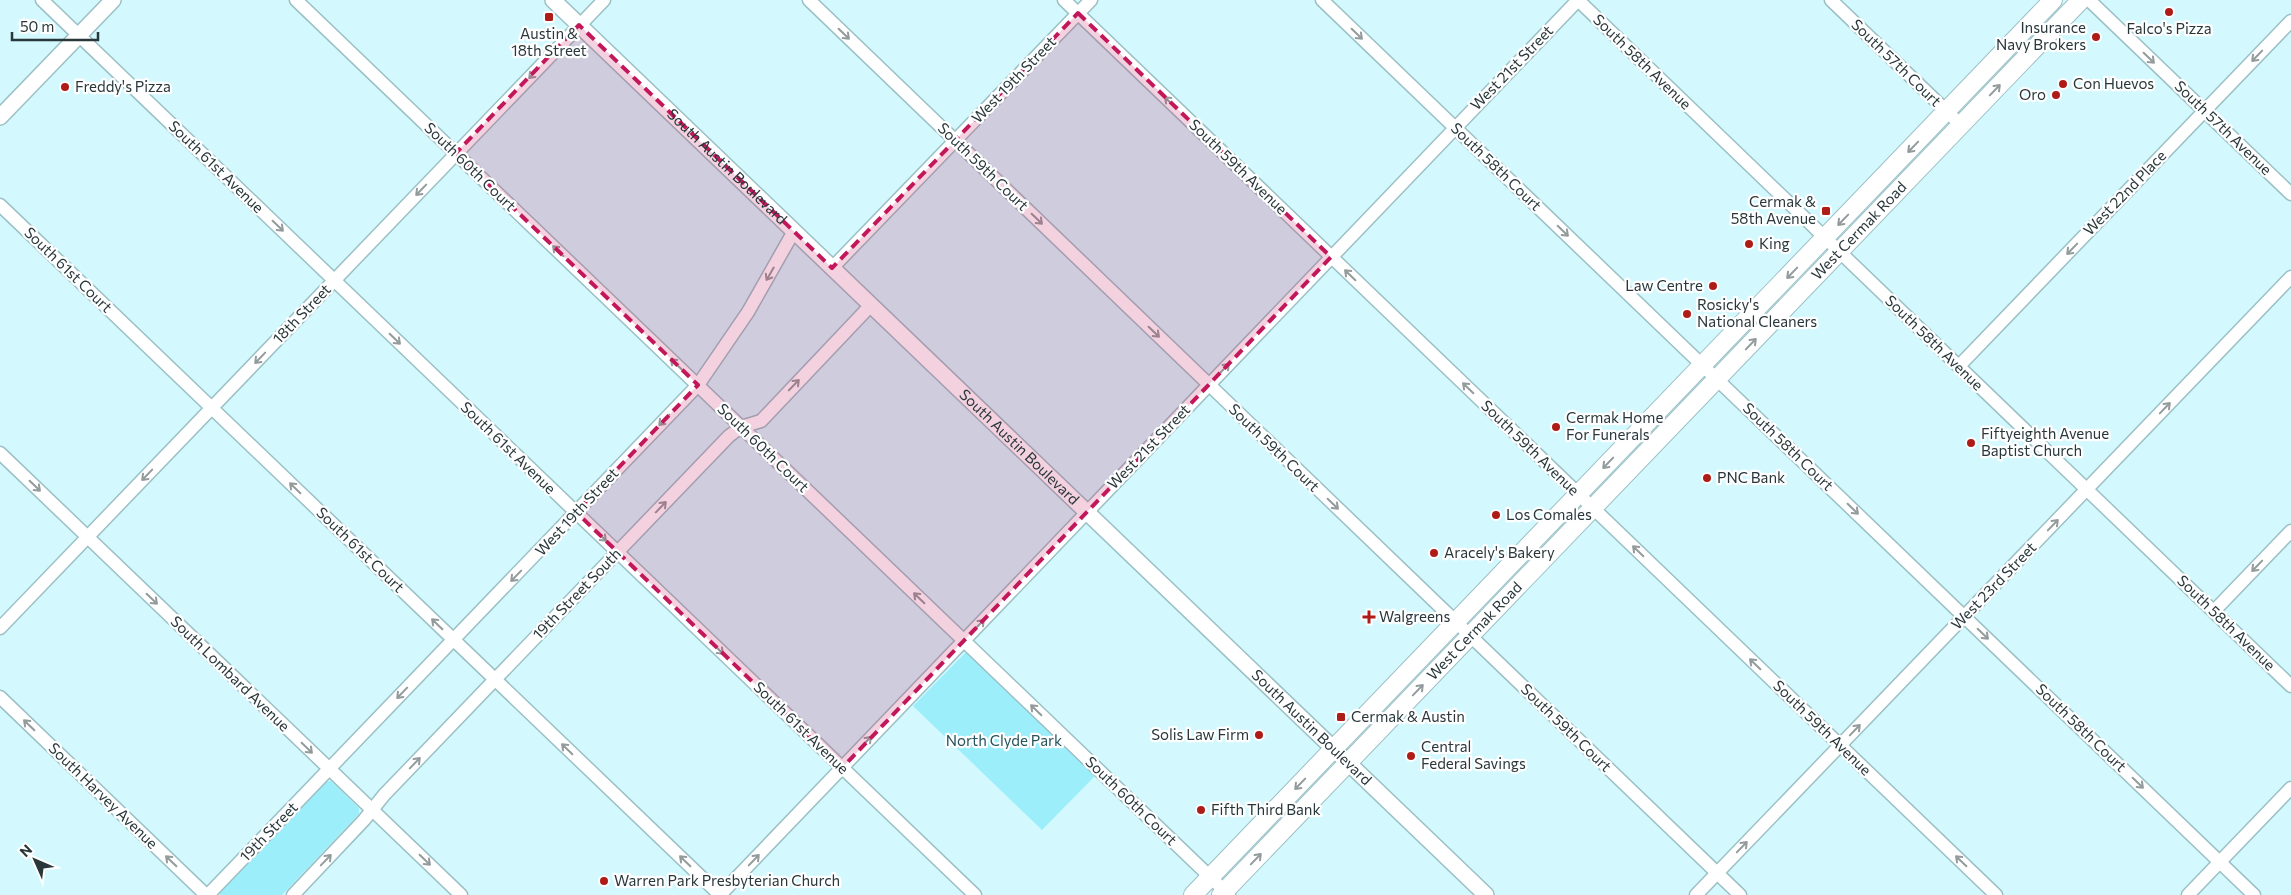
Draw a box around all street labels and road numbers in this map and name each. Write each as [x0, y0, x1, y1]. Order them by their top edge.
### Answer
street label: South 58th Avenue [1590, 10, 1695, 113]
street label: South 57th Court [1848, 15, 1945, 110]
street label: West 21st Street [1466, 21, 1556, 113]
street label: West 19th Street [967, 32, 1059, 126]
street label: South 57th Avenue [2171, 76, 2276, 178]
street label: South Austin Boulevard [664, 105, 791, 228]
street label: South 59th Avenue [1186, 115, 1291, 218]
street label: South 61st Avenue [165, 116, 268, 216]
street label: South 60th Court [421, 118, 520, 214]
street label: South 59th Court [935, 119, 1033, 214]
street label: South 58th Court [1448, 119, 1546, 214]
street label: West 22nd Place [2079, 146, 2169, 239]
street label: West Cermak Road [1807, 177, 1910, 283]
street label: South 61st Court [21, 223, 116, 316]
street label: 18th Street [269, 280, 334, 347]
street label: South 58th Avenue [1882, 291, 1987, 394]
street label: South Austin Boulevard [956, 385, 1084, 508]
street label: South 59th Avenue [1478, 396, 1583, 499]
street label: South 61st Avenue [457, 397, 560, 497]
street label: South 60th Court [714, 399, 813, 495]
street label: South 58th Court [1740, 399, 1838, 494]
street label: West 21st Street [1103, 400, 1193, 492]
street label: South 59th Court [1226, 400, 1324, 495]
street label: West 19th Street [531, 464, 622, 559]
street label: South 61st Court [313, 503, 408, 596]
street label: West 23rd Street [1947, 538, 2040, 633]
street label: 19th Street South [528, 544, 624, 642]
street label: South 58th Avenue [2174, 571, 2279, 674]
street label: West Cermak Road [1423, 578, 1525, 683]
street label: South Lombard Avenue [167, 612, 294, 735]
street label: South Austin Boulevard [1249, 665, 1376, 788]
street label: South 59th Avenue [1770, 676, 1875, 779]
street label: South 61st Avenue [750, 677, 853, 777]
street label: South 59th Court [1518, 680, 1616, 775]
street label: South 58th Court [2033, 680, 2131, 775]
street label: South Harvey Avenue [45, 739, 162, 852]
street label: South 60th Court [1082, 752, 1181, 848]
street label: 19th Street [236, 798, 301, 865]

